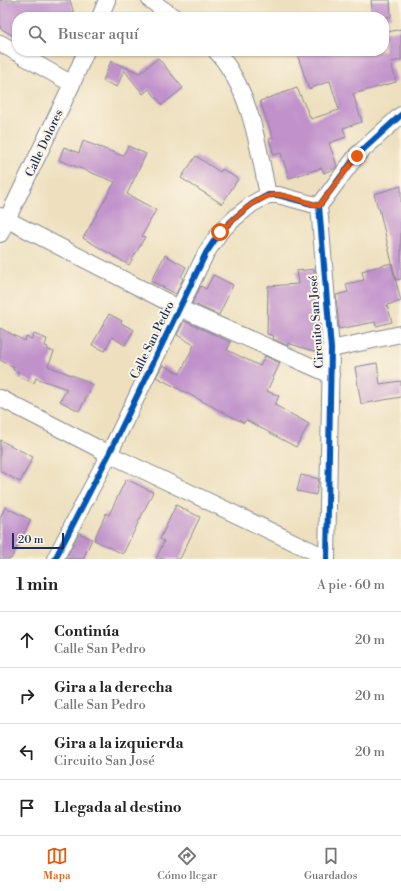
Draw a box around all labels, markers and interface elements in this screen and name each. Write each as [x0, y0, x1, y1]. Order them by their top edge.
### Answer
search box [12, 12, 389, 56]
icon: search [26, 23, 48, 45]
text: Buscar aquí [58, 25, 139, 44]
street label: Calle Dolores [22, 107, 67, 179]
route end [348, 147, 366, 165]
route start [211, 223, 229, 241]
street label: Circuito San José [306, 275, 327, 369]
street label: Calle San Pedro [127, 299, 178, 382]
scale bar [12, 531, 64, 550]
text: 20 m [18, 533, 43, 547]
text: 1 min [16, 574, 58, 596]
text: A pie · 60 m [317, 577, 385, 593]
text: Continúa [54, 622, 119, 641]
icon: ahead [16, 629, 38, 651]
text: 20 m [355, 632, 385, 648]
text: Calle San Pedro [54, 641, 146, 657]
text: Gira a la derecha [54, 678, 173, 697]
icon: right [16, 685, 38, 707]
text: 20 m [355, 688, 385, 704]
text: Calle San Pedro [54, 697, 146, 713]
text: Gira a la izquierda [54, 734, 184, 753]
icon: left [16, 741, 38, 763]
text: 20 m [355, 744, 385, 760]
text: Circuito San José [54, 753, 155, 769]
icon: arrive [16, 797, 38, 819]
text: Llegada al destino [54, 798, 182, 817]
tab: Mapa [43, 845, 71, 883]
tab: Cómo llegar [157, 845, 217, 883]
tab: Guardados [304, 845, 358, 883]

